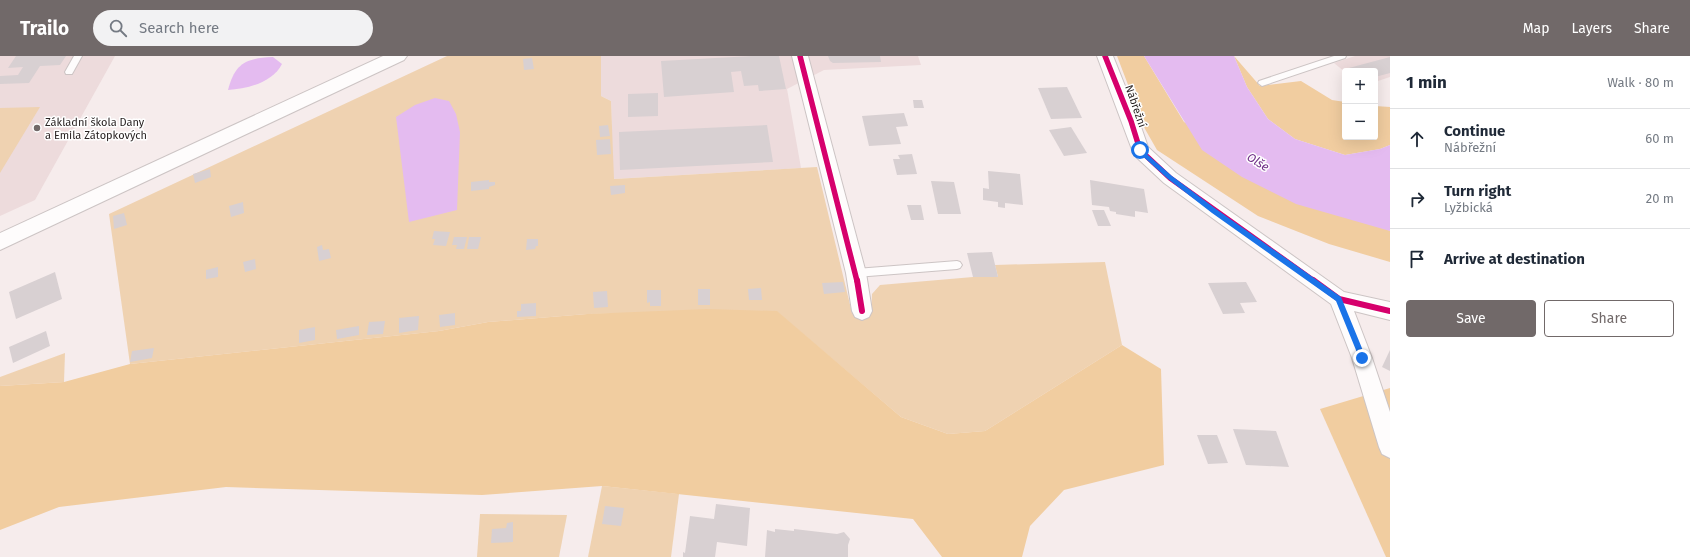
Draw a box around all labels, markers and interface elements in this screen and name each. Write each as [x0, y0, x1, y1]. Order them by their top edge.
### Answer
search box [93, 10, 373, 46]
text: Trailo [20, 17, 69, 40]
icon: search [107, 17, 129, 39]
text: Search here [139, 19, 219, 37]
text: Map [1523, 20, 1549, 37]
text: Layers [1571, 20, 1612, 37]
text: Share [1634, 20, 1670, 37]
map controls [1342, 68, 1378, 140]
button: + [1342, 68, 1378, 104]
text: 1 min [1406, 72, 1447, 93]
text: Walk · 80 m [1607, 75, 1674, 90]
street label: Nábřežní [1122, 83, 1149, 129]
button: − [1342, 104, 1378, 140]
place label: Základní škola Dany a Emila Zátopkových [45, 116, 147, 142]
text: Continue [1444, 122, 1505, 140]
marker: Základní škola Dany a Emila Zátopkových [32, 123, 42, 133]
icon: ahead [1406, 128, 1428, 150]
text: 60 m [1645, 131, 1674, 146]
text: Nábřežní [1444, 140, 1496, 155]
route start [1131, 141, 1149, 159]
water label: Olše [1244, 150, 1272, 174]
text: Turn right [1444, 182, 1511, 200]
icon: right [1406, 188, 1428, 210]
text: 20 m [1646, 191, 1674, 206]
text: Lyžbická [1444, 200, 1493, 215]
icon: arrive [1406, 248, 1428, 270]
text: Arrive at destination [1444, 250, 1585, 268]
button: Save [1406, 300, 1536, 337]
button: Share [1544, 300, 1674, 337]
route end [1353, 349, 1371, 367]

